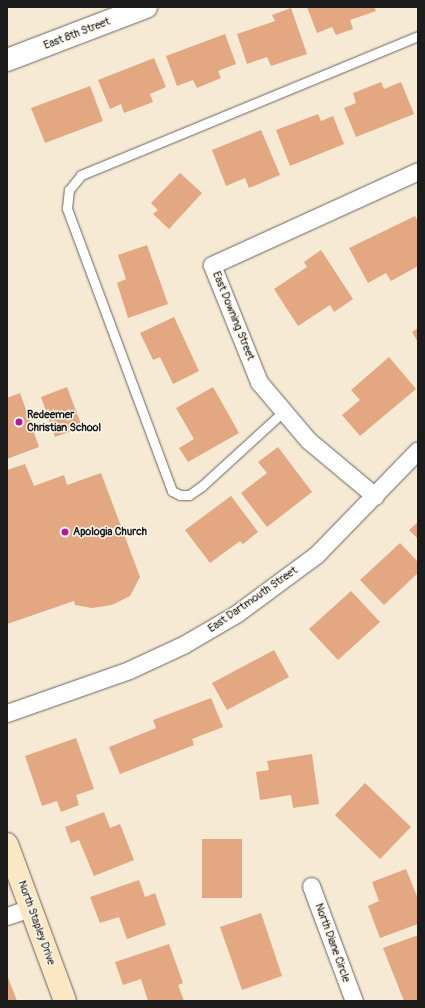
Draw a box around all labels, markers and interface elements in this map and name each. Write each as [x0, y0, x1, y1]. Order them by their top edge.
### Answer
street label: East 8th Street [42, 15, 112, 53]
street label: East Downing Street [209, 270, 257, 362]
place label: Redeemer Christian School [27, 409, 101, 435]
marker: Redeemer Christian School [14, 417, 24, 427]
place label: Apologia Church [73, 525, 147, 539]
marker: Apologia Church [60, 527, 70, 537]
street label: East Dartmouth Street [206, 564, 300, 636]
street label: North Stapley Drive [15, 879, 57, 967]
street label: North Diane Circle [312, 902, 352, 984]

